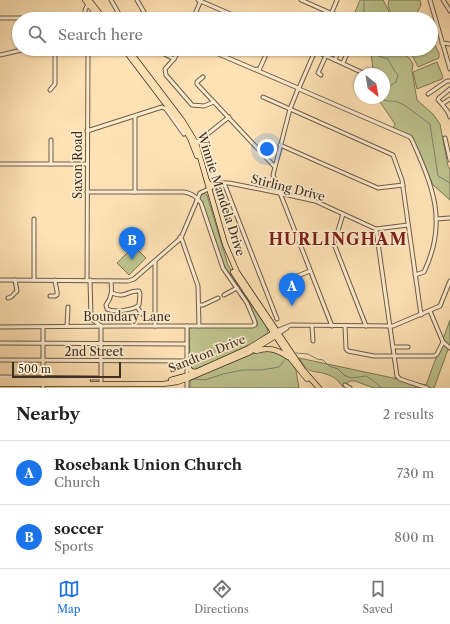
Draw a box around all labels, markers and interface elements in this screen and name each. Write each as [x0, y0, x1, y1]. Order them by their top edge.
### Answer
search box [12, 12, 438, 56]
icon: search [26, 23, 48, 45]
text: Search here [58, 25, 143, 44]
north arrow [354, 68, 390, 104]
street label: Winnie Mandela Drive [194, 129, 249, 258]
street label: Saxon Road [70, 130, 85, 199]
your location [257, 139, 277, 159]
street label: Stirling Drive [250, 171, 327, 204]
pin: B [119, 227, 145, 260]
district label: HURLINGHAM [269, 229, 407, 249]
pin: A [279, 273, 305, 306]
street label: Boundary Lane [83, 309, 171, 324]
street label: Sandton Drive [166, 331, 248, 376]
street label: 2nd Street [65, 344, 124, 359]
scale bar [12, 360, 121, 379]
text: 500 m [18, 362, 51, 376]
text: Nearby [16, 404, 80, 424]
text: 2 results [383, 406, 434, 422]
text: Rosebank Union Church [54, 455, 242, 474]
text: A [24, 465, 34, 481]
text: 730 m [397, 465, 434, 481]
text: Church [54, 474, 100, 490]
text: soccer [54, 519, 103, 538]
text: B [24, 529, 34, 545]
text: 800 m [394, 529, 434, 545]
text: Sports [54, 538, 93, 554]
tab: Map [57, 578, 81, 616]
tab: Directions [194, 578, 249, 616]
tab: Saved [363, 578, 393, 616]

